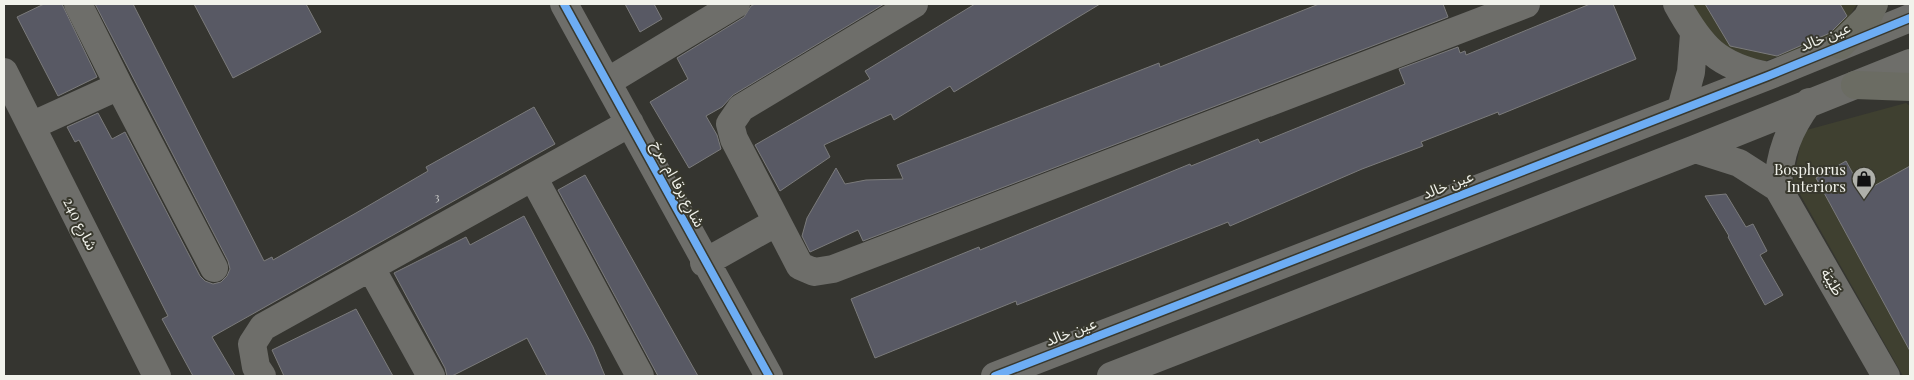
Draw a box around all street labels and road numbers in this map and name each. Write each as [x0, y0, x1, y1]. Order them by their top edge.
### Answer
street label: عين خالد [1796, 17, 1853, 55]
street label: شارع برقا ام مرخ [645, 137, 710, 232]
street label: عين خالد [1419, 165, 1476, 203]
street label: شارع 240 [56, 194, 103, 255]
street label: طَيْبَة [1817, 264, 1849, 299]
street label: عين خالد [1042, 312, 1099, 350]

